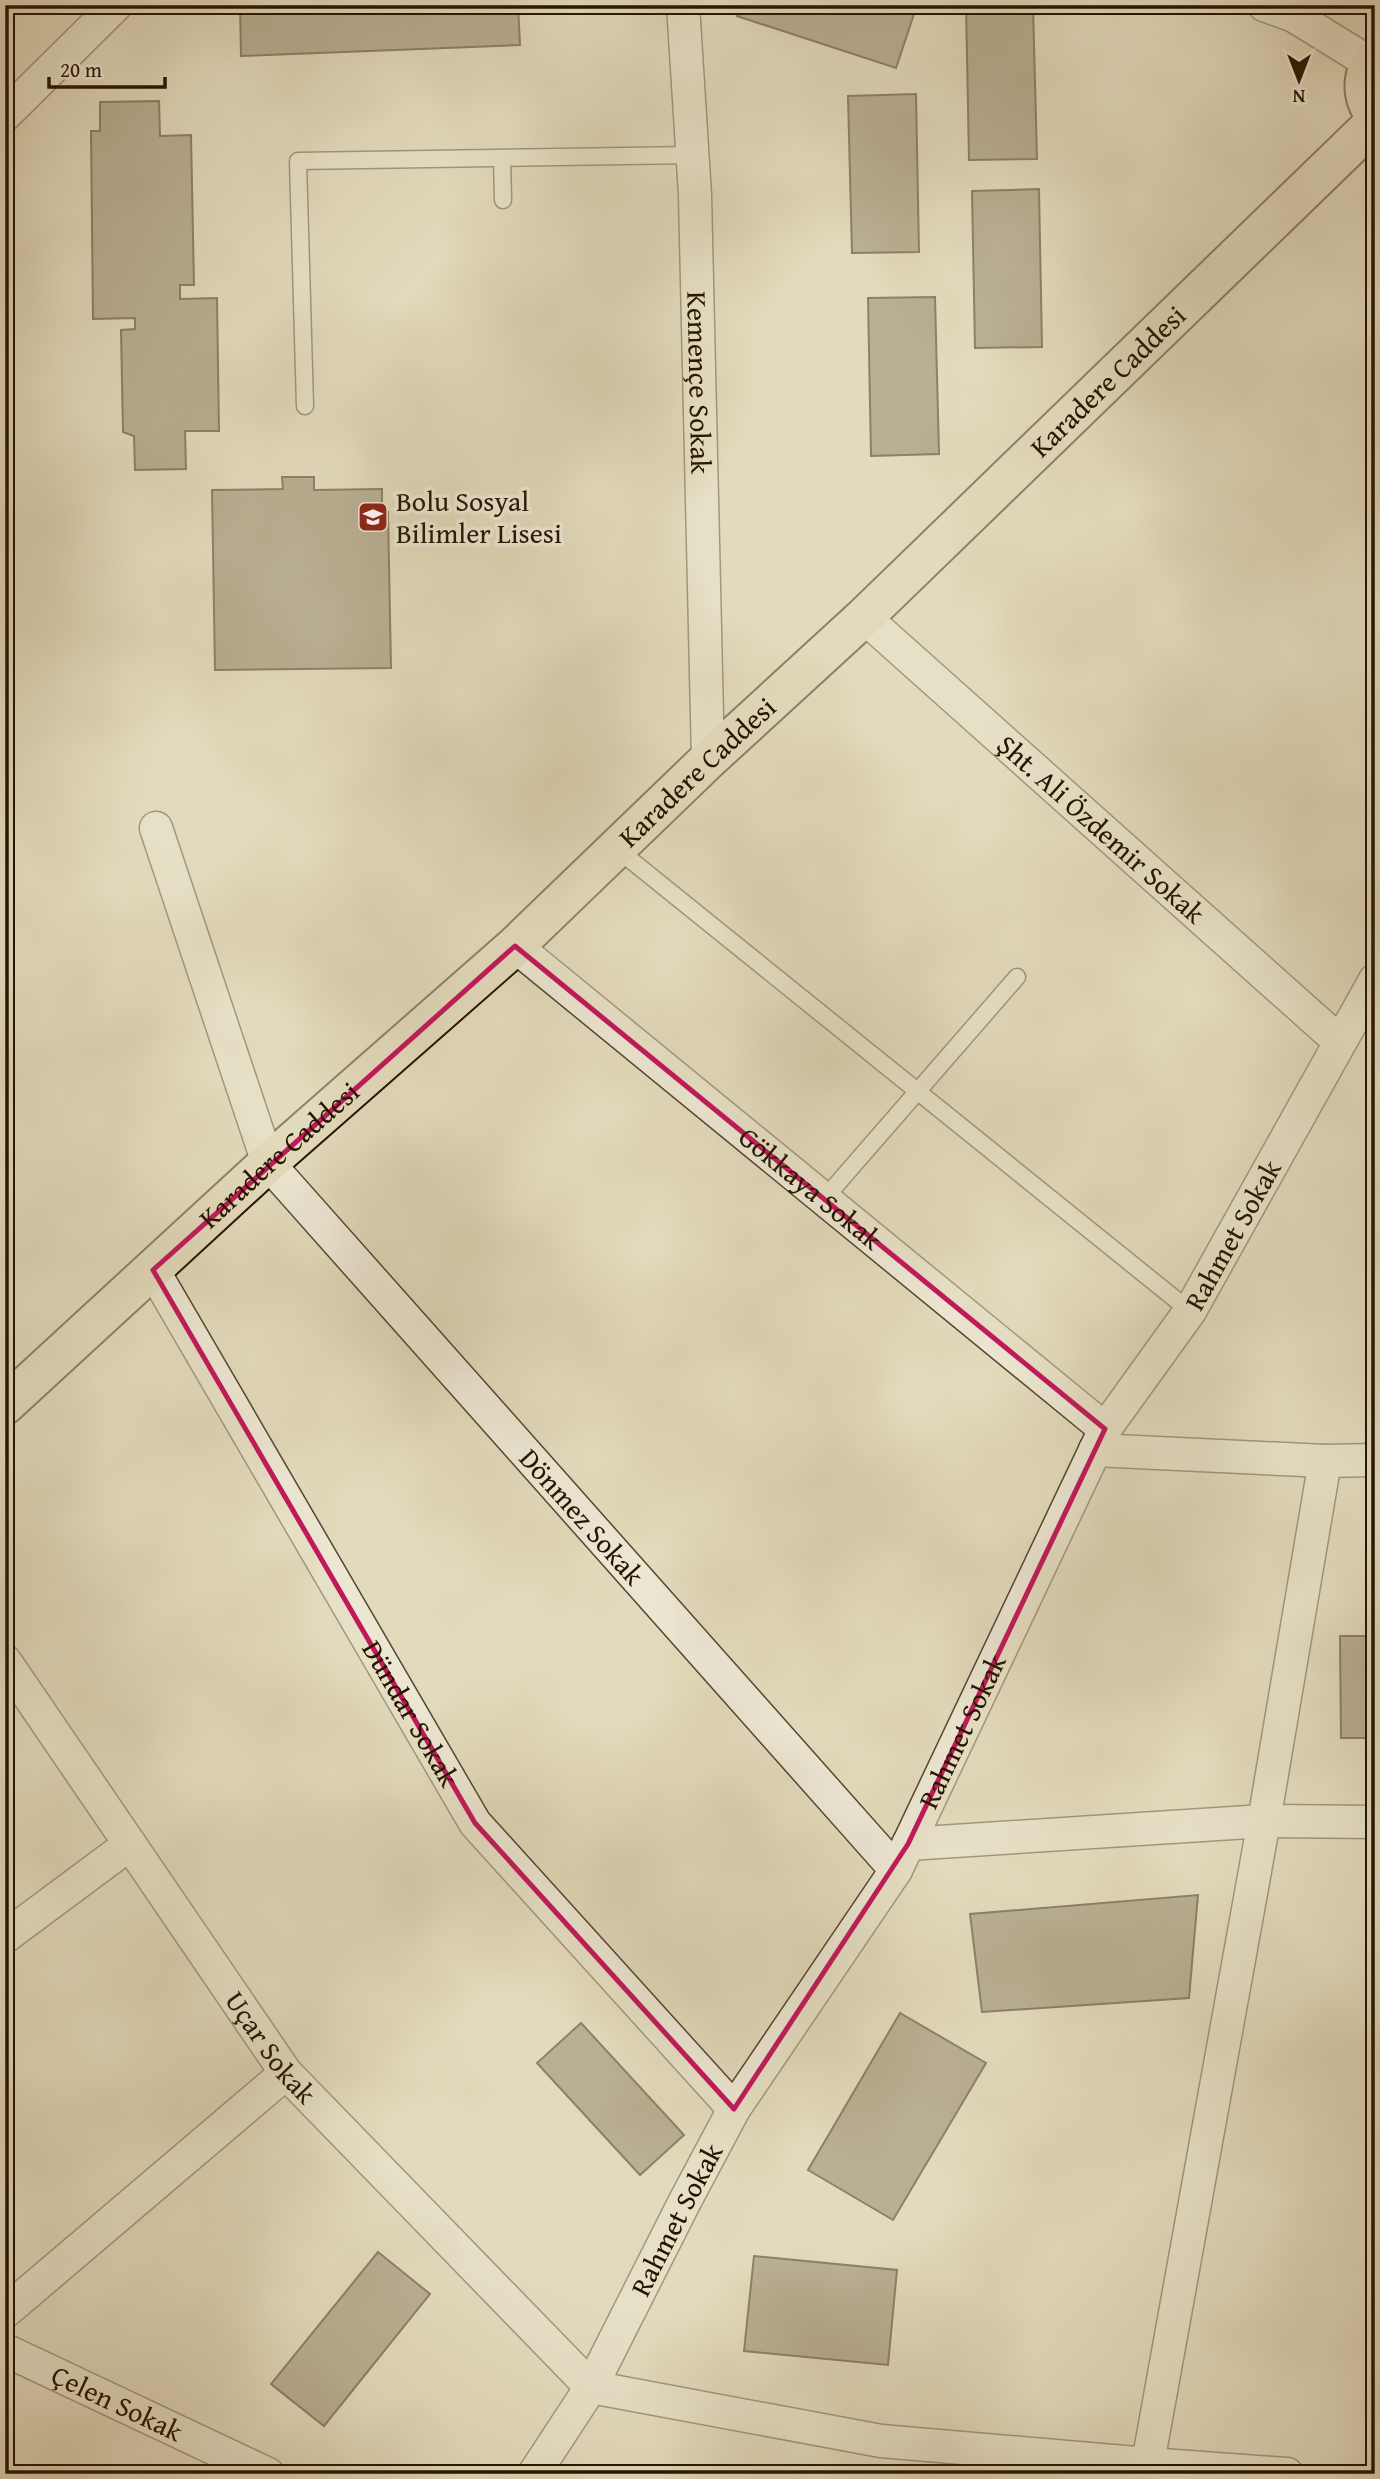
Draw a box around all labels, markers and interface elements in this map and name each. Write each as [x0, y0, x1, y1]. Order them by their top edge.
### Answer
scale bar [49, 46, 164, 90]
north arrow [1264, 46, 1334, 116]
text: 20 m [60, 54, 102, 85]
text: N [1292, 83, 1305, 111]
street label: Kemençe Sokak [677, 291, 722, 475]
street label: Karadere Caddesi [1020, 295, 1195, 466]
place label: Bolu Sosyal Bilimler Lisesi [396, 480, 562, 553]
school or university icon: Bolu Sosyal Bilimler Lisesi [356, 500, 390, 534]
street label: Karadere Caddesi [609, 687, 785, 856]
street label: Şht. Ali Özdemir Sokak [988, 724, 1215, 933]
street label: Karadere Caddesi [189, 1071, 368, 1237]
street label: Gökkaya Sokak [730, 1116, 892, 1259]
street label: Rahmet Sokak [1174, 1151, 1291, 1317]
street label: Dönmez Sokak [510, 1439, 655, 1594]
street label: Dündar Sokak [353, 1632, 471, 1795]
street label: Rahmet Sokak [907, 1646, 1016, 1815]
street label: Uçar Sokak [216, 1982, 327, 2113]
street label: Rahmet Sokak [619, 2135, 733, 2303]
street label: Çelen Sokak [45, 2354, 191, 2451]

